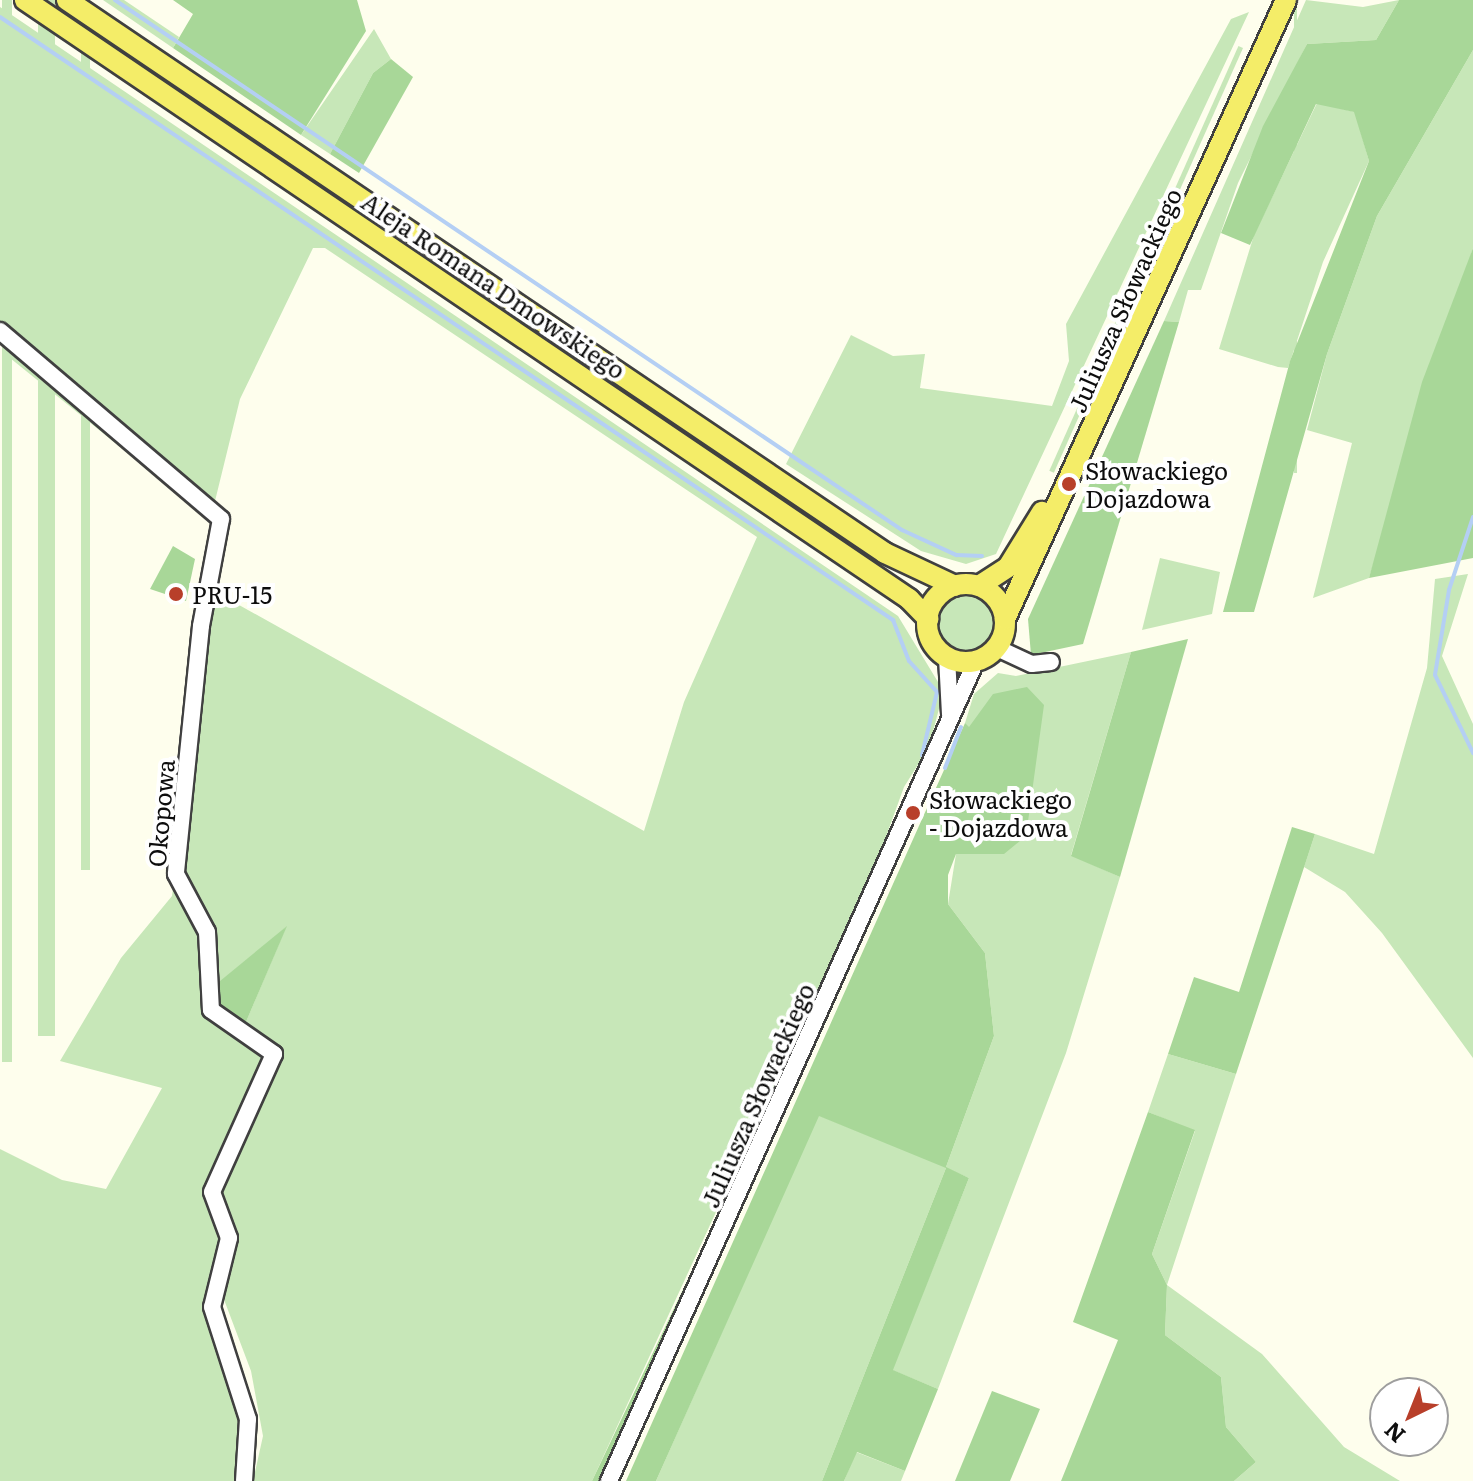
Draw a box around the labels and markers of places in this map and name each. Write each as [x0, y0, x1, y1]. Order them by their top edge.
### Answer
place label: Słowackiego Dojazdowa [1085, 456, 1228, 512]
marker: Słowackiego Dojazdowa [1060, 475, 1078, 493]
place label: PRU-15 [192, 580, 272, 608]
marker: PRU-15 [167, 585, 185, 603]
place label: Słowackiego - Dojazdowa [929, 785, 1072, 841]
marker: Słowackiego - Dojazdowa [904, 804, 922, 822]

